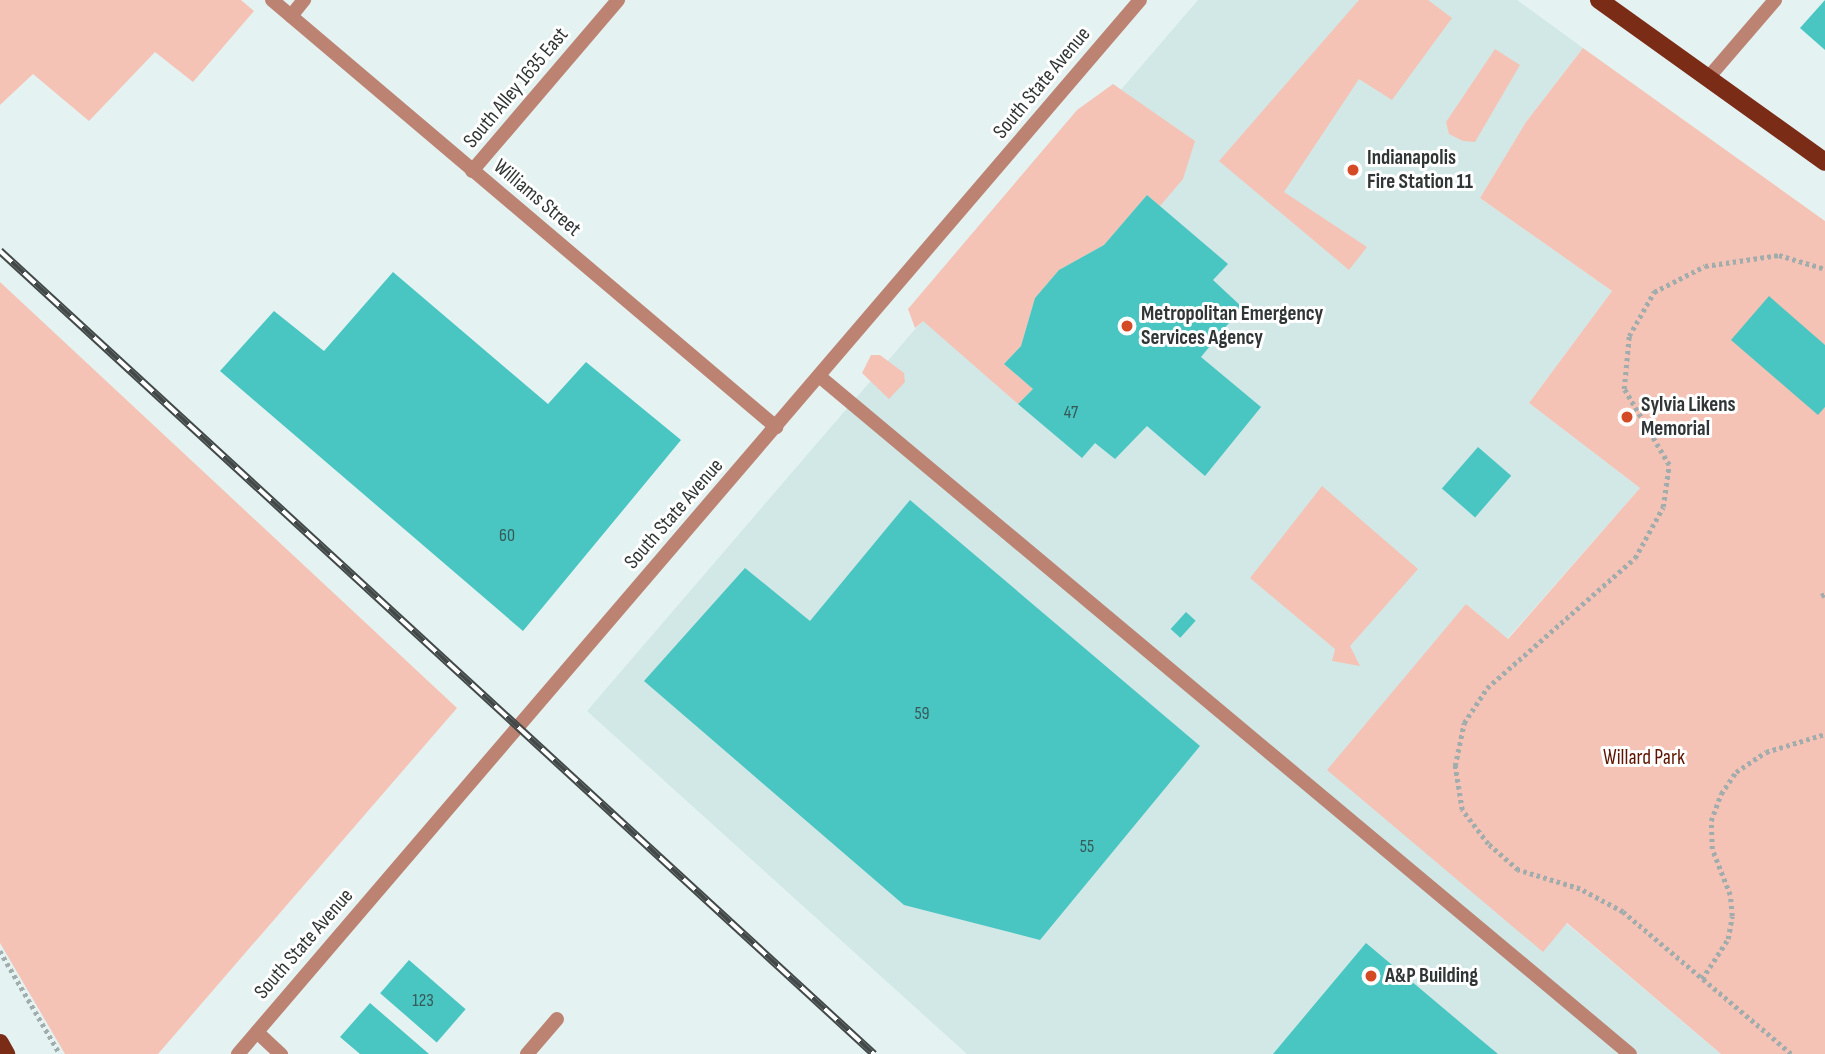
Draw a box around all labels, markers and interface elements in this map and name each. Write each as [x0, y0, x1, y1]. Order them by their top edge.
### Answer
street label: South State Avenue [988, 22, 1096, 144]
street label: South Alley 1635 East [458, 23, 574, 153]
place label: Indianapolis Fire Station 11 [1367, 145, 1473, 195]
street label: Williams Street [488, 154, 586, 242]
marker: Indianapolis Fire Station 11 [1345, 162, 1361, 178]
place label: Metropolitan Emergency Services Agency [1141, 301, 1323, 351]
marker: Metropolitan Emergency Services Agency [1119, 318, 1135, 334]
place label: Sylvia Likens Memorial [1641, 392, 1736, 442]
house number: 47 [1064, 402, 1078, 424]
marker: Sylvia Likens Memorial [1619, 409, 1635, 425]
street label: South State Avenue [619, 454, 729, 574]
house number: 60 [499, 525, 515, 547]
house number: 59 [914, 703, 930, 725]
park label: Willard Park [1603, 745, 1685, 771]
house number: 55 [1080, 836, 1094, 858]
street label: South State Avenue [249, 884, 359, 1004]
place label: A&P Building [1385, 963, 1478, 989]
marker: A&P Building [1363, 968, 1379, 984]
house number: 123 [412, 990, 434, 1012]

